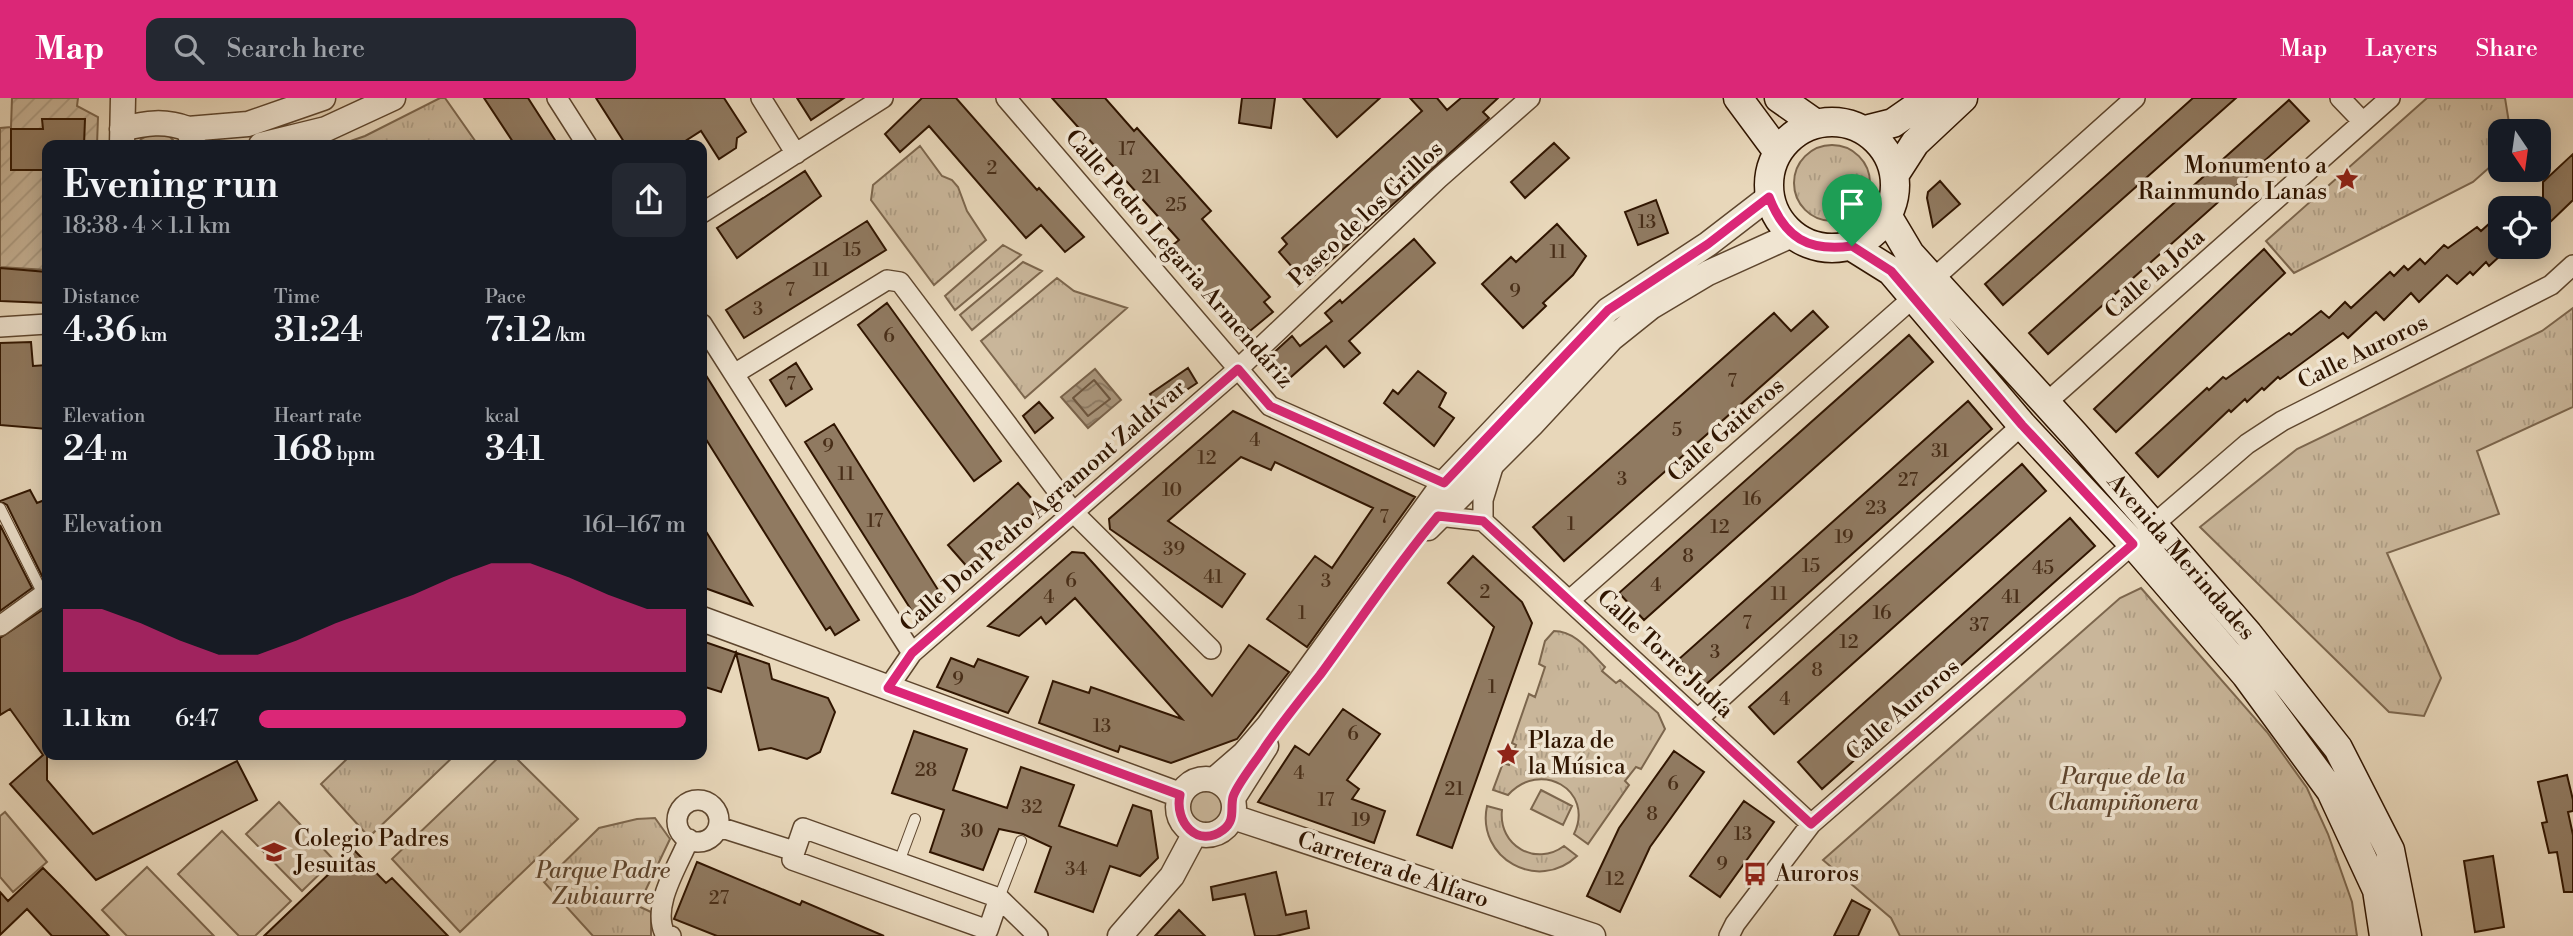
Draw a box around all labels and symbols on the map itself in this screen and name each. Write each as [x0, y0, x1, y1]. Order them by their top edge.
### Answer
north arrow [2488, 119, 2552, 182]
street label: Calle Pedro Legaria Armendáriz [1059, 124, 1299, 394]
street label: Paseo de los Grillos [1283, 135, 1449, 293]
house number: 17 [1119, 137, 1136, 161]
place label: Monumento a Rainmundo Lanas [2138, 152, 2327, 206]
house number: 2 [987, 156, 997, 180]
house number: 21 [1141, 165, 1161, 189]
place icon: Monumento a Rainmundo Lanas [2333, 165, 2361, 193]
pin [1822, 174, 1882, 246]
house number: 25 [1165, 193, 1187, 217]
house number: 13 [1638, 210, 1656, 234]
street label: Calle la Jota [2099, 223, 2211, 325]
house number: 15 [843, 238, 861, 262]
house number: 11 [1550, 240, 1567, 264]
house number: 11 [813, 258, 830, 282]
house number: 7 [785, 278, 795, 302]
house number: 9 [1509, 279, 1521, 303]
house number: 3 [753, 297, 763, 321]
street label: Calle Auroros [2293, 308, 2433, 396]
house number: 6 [883, 324, 895, 348]
house number: 7 [1727, 369, 1737, 393]
house number: 7 [786, 372, 796, 396]
street label: Calle Gaiteros [1662, 372, 1790, 488]
street label: Calle Don Pedro Agramont Zaldívar [894, 374, 1192, 638]
house number: 5 [1672, 418, 1682, 442]
house number: 4 [1249, 428, 1261, 452]
house number: 9 [822, 434, 834, 458]
house number: 31 [1931, 439, 1949, 463]
house number: 12 [1197, 446, 1217, 470]
house number: 11 [838, 462, 855, 486]
house number: 3 [1617, 467, 1627, 491]
street label: Avenida Merindades [2100, 467, 2261, 646]
house number: 27 [1898, 468, 1919, 492]
house number: 10 [1162, 478, 1182, 502]
house number: 16 [1742, 487, 1762, 511]
house number: 23 [1865, 496, 1887, 520]
house number: 7 [1379, 505, 1389, 529]
house number: 17 [867, 509, 884, 533]
house number: 1 [1567, 512, 1575, 536]
house number: 12 [1710, 515, 1730, 539]
house number: 19 [1834, 525, 1854, 549]
house number: 39 [1163, 537, 1185, 561]
house number: 8 [1682, 544, 1694, 568]
house number: 15 [1802, 554, 1820, 578]
house number: 45 [2032, 556, 2054, 580]
house number: 41 [1203, 565, 1223, 589]
house number: 6 [1065, 569, 1077, 593]
house number: 3 [1321, 569, 1331, 593]
house number: 4 [1650, 573, 1662, 597]
house number: 2 [1480, 580, 1490, 604]
house number: 11 [1771, 582, 1788, 606]
street label: Calle Torre Judía [1591, 584, 1739, 725]
house number: 4 [1043, 585, 1055, 609]
house number: 41 [2001, 585, 2021, 609]
house number: 1 [1298, 601, 1306, 625]
house number: 16 [1872, 601, 1892, 625]
house number: 7 [1742, 611, 1752, 635]
house number: 37 [1969, 613, 1989, 637]
house number: 12 [1839, 630, 1859, 654]
house number: 3 [1710, 640, 1720, 664]
street label: Calle Auroros [1840, 653, 1966, 767]
house number: 8 [1811, 658, 1823, 682]
house number: 9 [952, 667, 964, 691]
house number: 1 [1488, 675, 1496, 699]
house number: 4 [1779, 687, 1791, 711]
house number: 13 [1093, 714, 1111, 738]
house number: 6 [1347, 722, 1359, 746]
place label: Plaza de la Música [1528, 727, 1626, 781]
place icon: Plaza de la Música [1494, 740, 1522, 768]
house number: 28 [915, 758, 937, 782]
house number: 4 [1293, 761, 1305, 785]
park label: Parque de la Champiñonera [2048, 763, 2199, 817]
house number: 6 [1667, 772, 1679, 796]
house number: 21 [1444, 777, 1464, 801]
house number: 17 [1318, 788, 1335, 812]
house number: 32 [1021, 795, 1043, 819]
house number: 8 [1646, 802, 1658, 826]
house number: 19 [1351, 808, 1371, 832]
house number: 30 [960, 819, 984, 843]
house number: 13 [1734, 822, 1752, 846]
place label: Colegio Padres Jesuitas [293, 825, 449, 879]
street label: Carretera de Alfaro [1294, 826, 1492, 914]
school or university icon: Colegio Padres Jesuitas [260, 838, 288, 866]
house number: 9 [1716, 852, 1728, 876]
park label: Parque Padre Zubiaurre [535, 857, 670, 911]
house number: 34 [1065, 857, 1087, 881]
bus stop icon: Auroros [1741, 860, 1769, 888]
place label: Auroros [1774, 860, 1859, 888]
house number: 12 [1605, 867, 1625, 891]
house number: 27 [709, 886, 730, 910]

